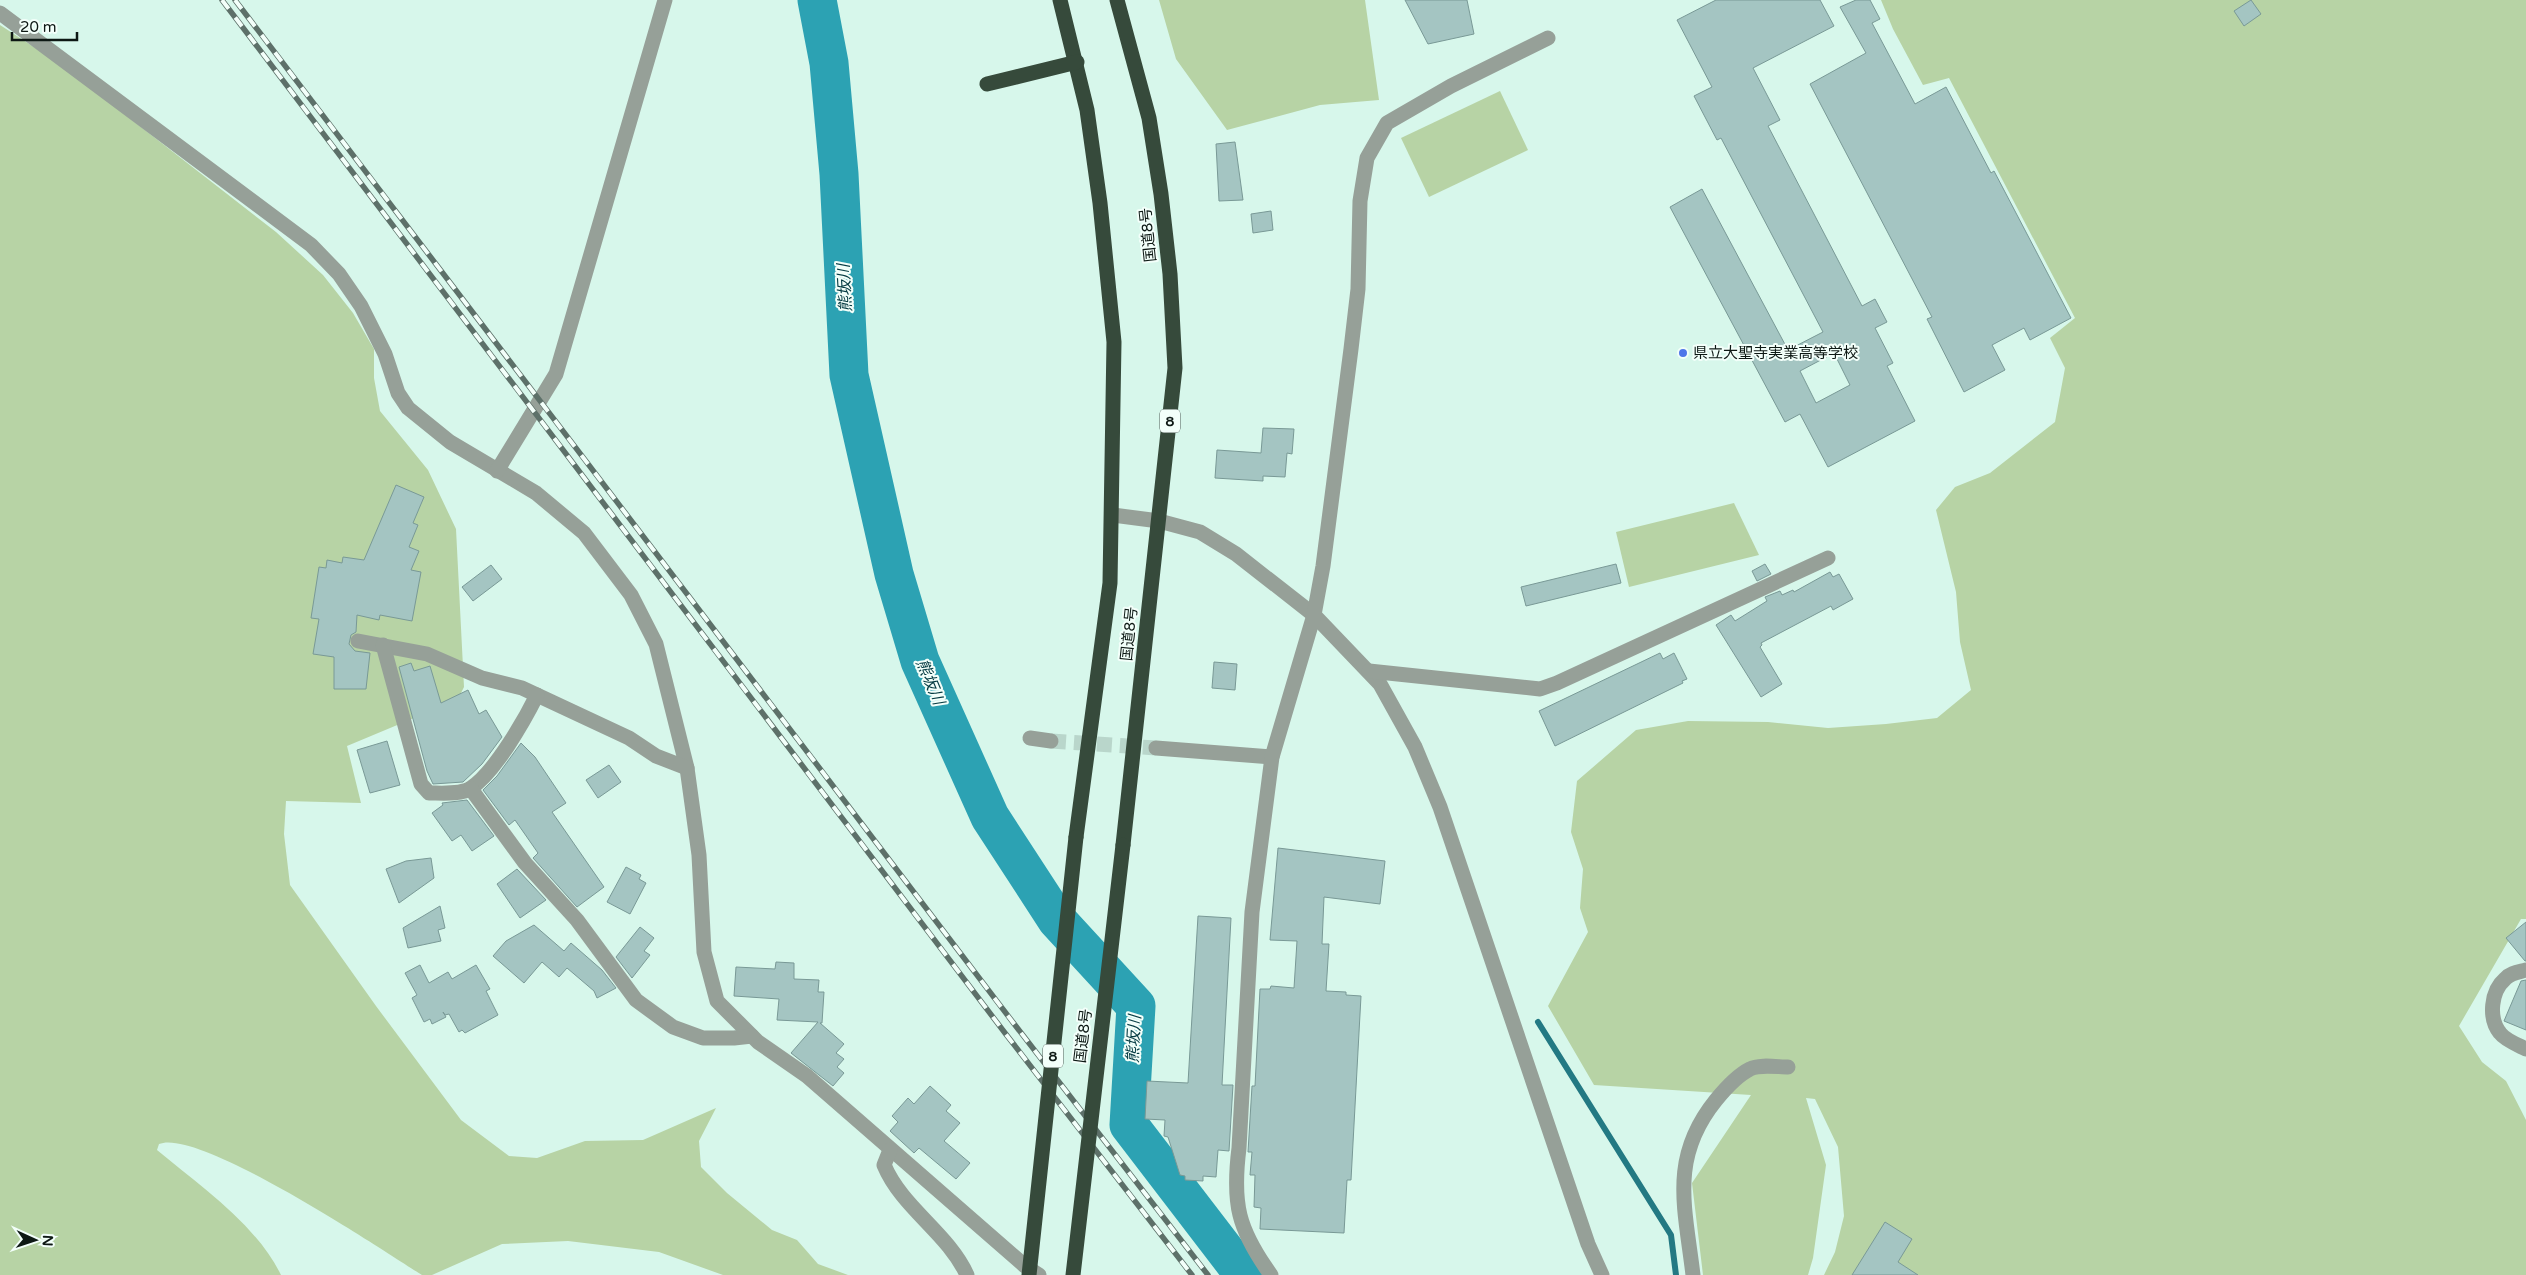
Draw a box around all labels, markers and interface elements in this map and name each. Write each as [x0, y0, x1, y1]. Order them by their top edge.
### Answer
scale bar [12, 10, 78, 42]
text: 20 m [20, 18, 57, 36]
street label: 国道8号 [1136, 207, 1160, 263]
water label: 熊坂川 [834, 262, 856, 312]
place label: 県立大聖寺実業高等学校 [1693, 344, 1858, 362]
marker: 県立大聖寺実業高等学校 [1677, 347, 1689, 359]
road number: 8 [1160, 410, 1180, 432]
street label: 国道8号 [1117, 606, 1141, 662]
water label: 熊坂川 [911, 656, 949, 710]
street label: 国道8号 [1071, 1008, 1095, 1064]
water label: 熊坂川 [1123, 1013, 1145, 1063]
road number: 8 [1043, 1044, 1063, 1068]
north arrow [10, 1215, 60, 1265]
text: N [39, 1235, 56, 1247]

